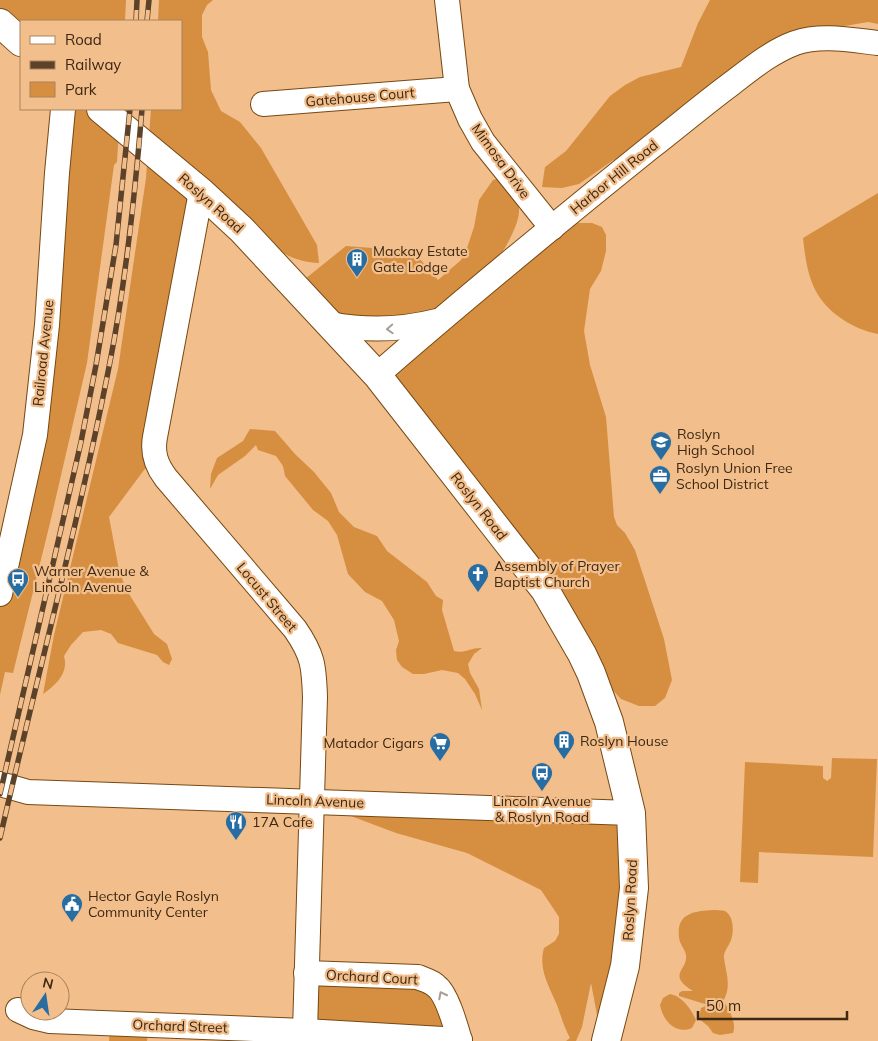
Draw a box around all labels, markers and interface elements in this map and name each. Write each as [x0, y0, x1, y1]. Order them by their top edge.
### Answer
legend [20, 20, 182, 110]
text: Road [65, 30, 102, 49]
text: Railway [65, 55, 121, 74]
text: Park [65, 80, 97, 99]
street label: Gatehouse Court [305, 83, 415, 111]
street label: Mimosa Drive [468, 120, 534, 202]
street label: Harbor Hill Road [566, 136, 662, 218]
street label: Roslyn Road [175, 169, 247, 237]
place label: Mackay Estate Gate Lodge [373, 242, 468, 276]
building icon: Mackay Estate Gate Lodge [345, 247, 369, 278]
street label: Railroad Avenue [28, 299, 58, 407]
one-way arrow [386, 323, 394, 334]
place label: Roslyn High School [677, 425, 755, 459]
school or university icon: Roslyn High School [649, 430, 673, 461]
place label: Roslyn Union Free School District [676, 459, 793, 493]
office icon: Roslyn Union Free School District [648, 464, 672, 495]
street label: Roslyn Road [447, 468, 511, 544]
place label: Assembly of Prayer Baptist Church [494, 557, 620, 591]
street label: Locust Street [233, 559, 301, 635]
place label: Warner Avenue & Lincoln Avenue [34, 562, 149, 596]
church icon: Assembly of Prayer Baptist Church [466, 562, 490, 593]
bus stop icon: Warner Avenue & Lincoln Avenue [6, 567, 30, 598]
building icon: Roslyn House [552, 729, 576, 760]
supermarket icon: Matador Cigars [428, 731, 452, 762]
place label: Roslyn House [580, 732, 668, 750]
place label: Matador Cigars [323, 734, 424, 752]
bus stop icon: Lincoln Avenue & Roslyn Road [530, 761, 554, 792]
street label: Lincoln Avenue [266, 790, 364, 812]
place label: Lincoln Avenue & Roslyn Road [493, 792, 591, 826]
restaurant icon: 17A Cafe [224, 810, 248, 841]
place label: 17A Cafe [252, 813, 313, 831]
street label: Roslyn Road [619, 859, 641, 941]
place label: Hector Gayle Roslyn Community Center [88, 887, 219, 921]
public building icon: Hector Gayle Roslyn Community Center [60, 892, 84, 923]
street label: Orchard Court [326, 966, 418, 988]
north arrow [20, 971, 70, 1021]
text: N [41, 973, 55, 993]
scale bar [698, 988, 847, 1020]
one-way arrow [438, 991, 448, 1000]
text: 50 m [706, 996, 741, 1015]
street label: Orchard Street [132, 1015, 228, 1037]

